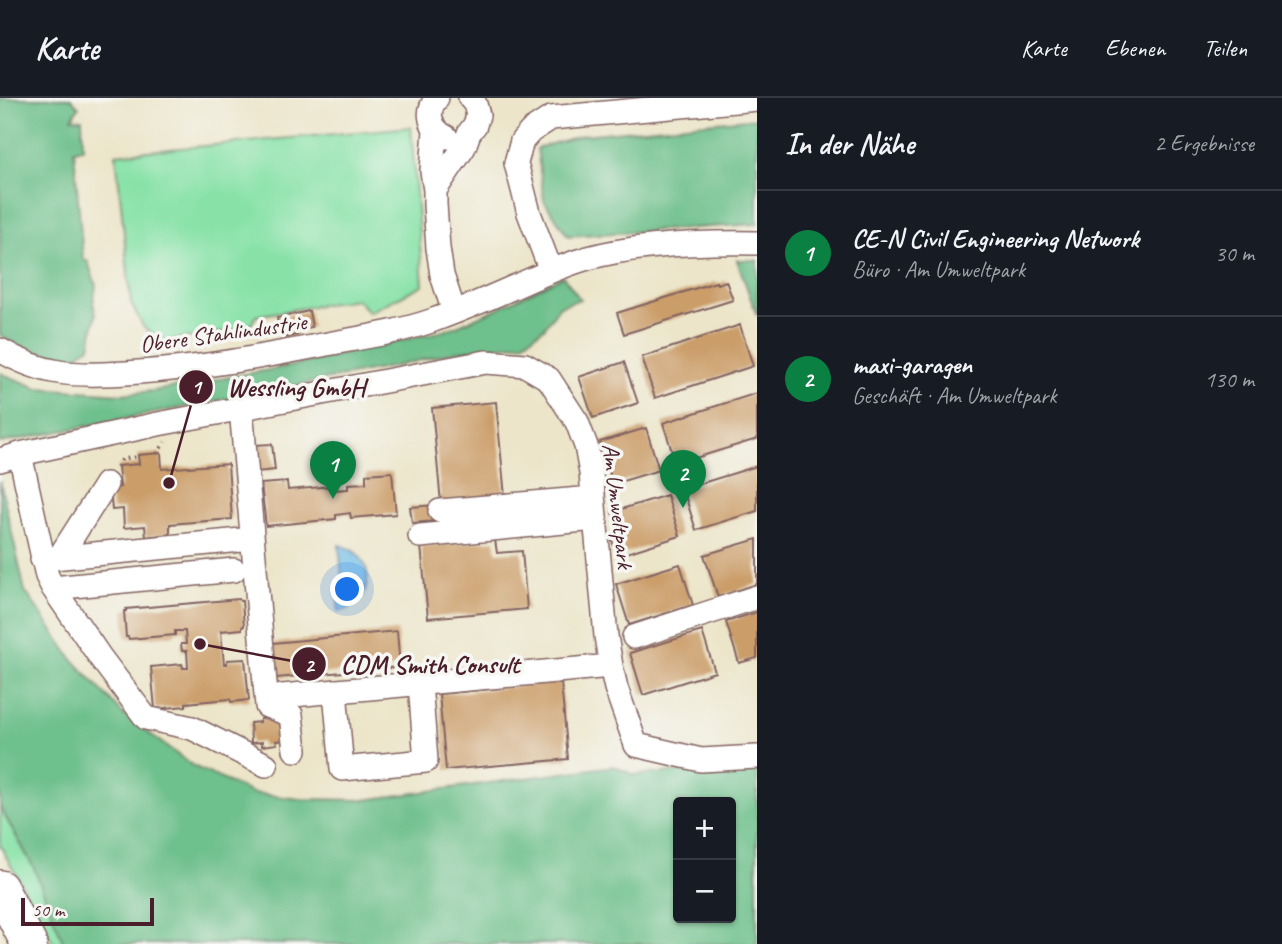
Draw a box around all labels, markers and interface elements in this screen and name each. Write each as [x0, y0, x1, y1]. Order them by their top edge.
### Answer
text: Karte [35, 27, 99, 69]
text: Karte [1021, 33, 1067, 63]
text: Ebenen [1105, 33, 1165, 63]
text: Teilen [1203, 33, 1247, 63]
text: In der Nähe [785, 125, 914, 163]
text: 2 Ergebnisse [1154, 129, 1254, 158]
text: CE-N Civil Engineering Network [852, 222, 1139, 255]
text: 1 [803, 239, 813, 268]
text: 30 m [1215, 239, 1254, 268]
text: Büro · Am Umweltpark [852, 255, 1025, 284]
street label: Obere Stahlindustrie [138, 306, 310, 360]
text: maxi-garagen [852, 348, 972, 381]
callout: Wessling GmbH [178, 363, 379, 410]
text: 2 [803, 365, 813, 394]
text: 130 m [1205, 365, 1254, 394]
text: Wessling GmbH [227, 371, 370, 404]
text: 1 [191, 374, 203, 400]
text: Geschäft · Am Umweltpark [852, 381, 1057, 410]
pin: 1 [310, 441, 356, 499]
street label: Am Umweltpark [595, 442, 641, 573]
pin: 2 [660, 450, 706, 508]
your location [330, 572, 364, 606]
callout: CDM Smith Consult [292, 641, 533, 688]
text: CDM Smith Consult [341, 648, 522, 681]
text: 2 [304, 652, 316, 678]
map controls [673, 797, 736, 923]
button: + [673, 797, 736, 860]
button: − [673, 860, 736, 923]
scale bar [21, 895, 154, 927]
text: 50 m [32, 898, 64, 922]

